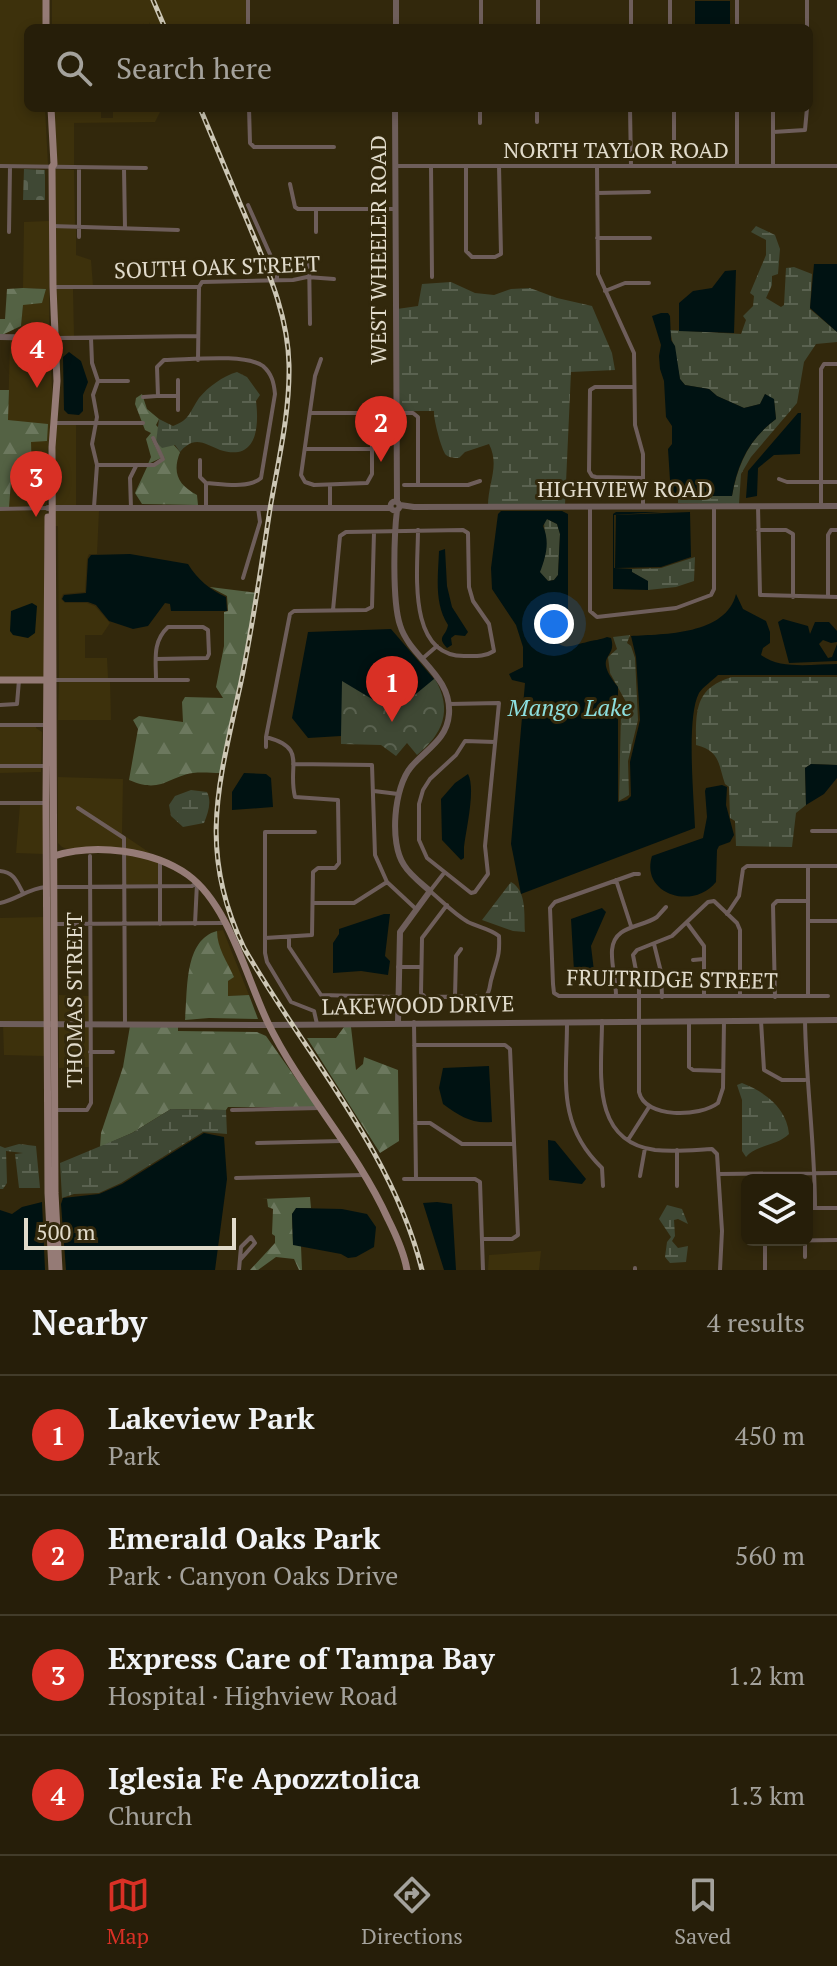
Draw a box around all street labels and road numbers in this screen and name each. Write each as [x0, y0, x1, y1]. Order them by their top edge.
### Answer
street label: WEST WHEELER ROAD [363, 135, 392, 365]
street label: NORTH TAYLOR ROAD [503, 135, 729, 164]
street label: SOUTH OAK STREET [113, 248, 321, 285]
street label: HIGHVIEW ROAD [537, 474, 713, 503]
street label: THOMAS STREET [59, 912, 88, 1088]
street label: FRUITRIDGE STREET [566, 962, 778, 995]
street label: LAKEWOOD DRIVE [321, 988, 515, 1021]

